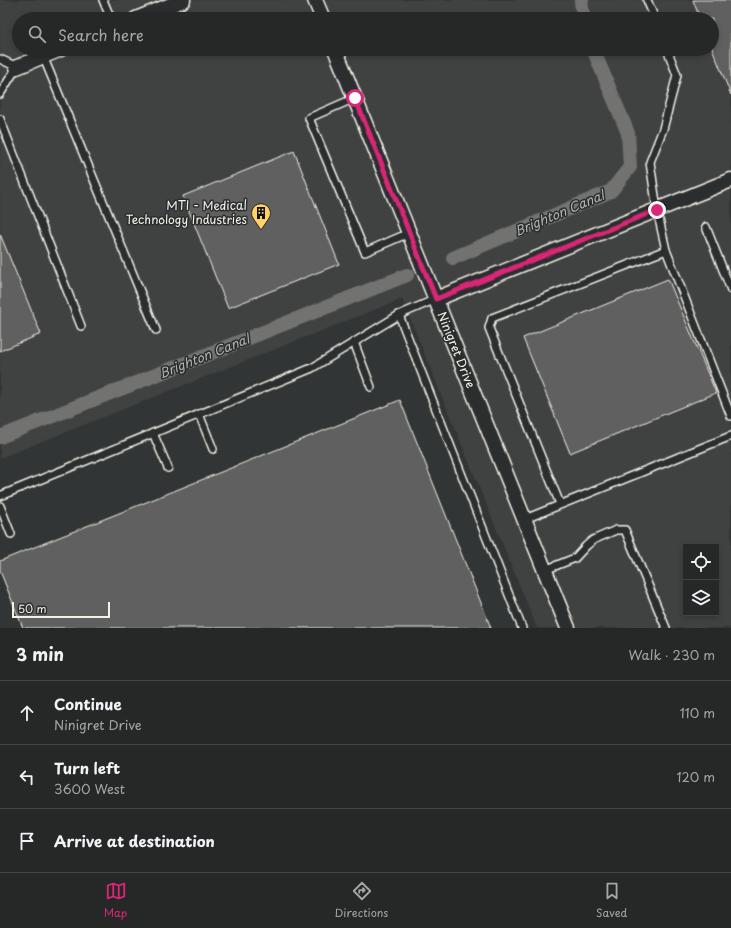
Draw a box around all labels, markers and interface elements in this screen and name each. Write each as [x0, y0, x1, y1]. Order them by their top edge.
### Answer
search box [12, 12, 719, 56]
icon: search [26, 23, 48, 45]
text: Search here [58, 23, 144, 46]
route start [346, 89, 364, 107]
water label: Brighton Canal [511, 184, 609, 240]
place label: MTI - Medical Technology Industries [126, 196, 248, 228]
route end [648, 201, 666, 219]
building icon: MTI - Medical Technology Industries [250, 202, 272, 230]
street label: Ninigret Drive [433, 309, 480, 391]
water label: Brighton Canal [156, 328, 254, 382]
map controls [683, 544, 719, 616]
button: locate [683, 544, 719, 580]
button: layers [683, 580, 719, 616]
scale bar [12, 600, 110, 619]
text: 50 m [18, 600, 47, 617]
text: 3 min [16, 641, 64, 667]
text: Walk · 230 m [628, 645, 715, 664]
text: Continue [54, 692, 122, 715]
icon: ahead [16, 702, 38, 724]
text: 110 m [680, 703, 715, 722]
text: Ninigret Drive [54, 715, 142, 734]
text: Turn left [54, 756, 120, 779]
icon: left [16, 766, 38, 788]
text: 120 m [676, 767, 715, 786]
text: 3600 West [54, 779, 125, 798]
text: Arrive at destination [54, 829, 215, 852]
icon: arrive [16, 830, 38, 852]
tab: Map [104, 880, 127, 921]
tab: Directions [335, 880, 388, 921]
tab: Saved [596, 880, 627, 921]

